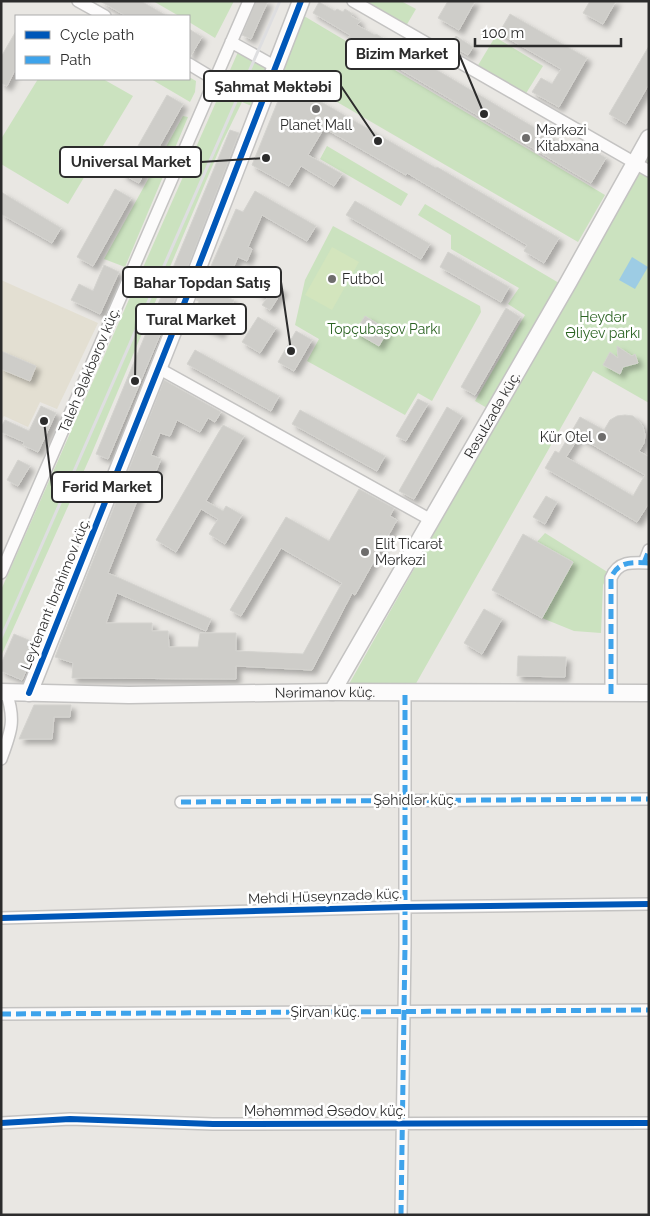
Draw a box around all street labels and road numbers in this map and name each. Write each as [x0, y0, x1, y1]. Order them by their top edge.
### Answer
street label: Taleh Ələkbərov küç. [55, 305, 123, 435]
street label: Rəsulzadə küç. [461, 369, 523, 461]
street label: Leytenant Ibrahimov küç. [17, 516, 93, 672]
street label: Nərimanov küç. [275, 684, 375, 701]
street label: Şəhidlər küç. [374, 792, 456, 808]
street label: Mehdi Hüseynzadə küç. [248, 885, 402, 907]
street label: Şirvan küç. [290, 1004, 360, 1020]
street label: Məhəmməd Əsədov küç. [244, 1103, 406, 1119]

